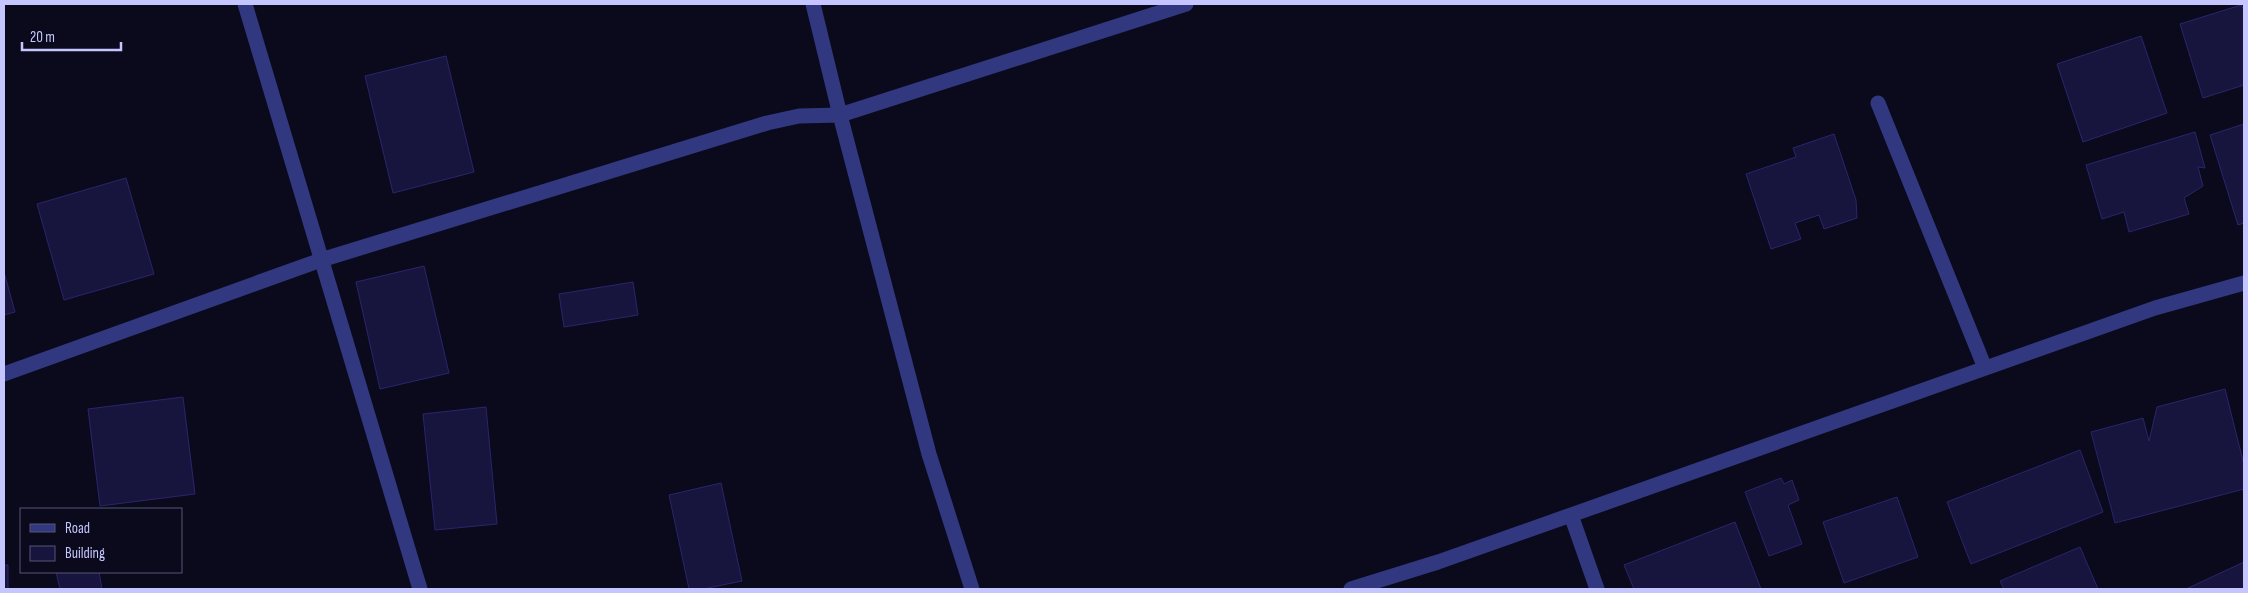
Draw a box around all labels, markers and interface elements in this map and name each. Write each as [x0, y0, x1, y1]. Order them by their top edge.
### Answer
scale bar [22, 20, 121, 52]
text: 20 m [30, 28, 55, 47]
legend [20, 508, 182, 573]
text: Road [65, 519, 90, 538]
text: Building [65, 544, 105, 563]

